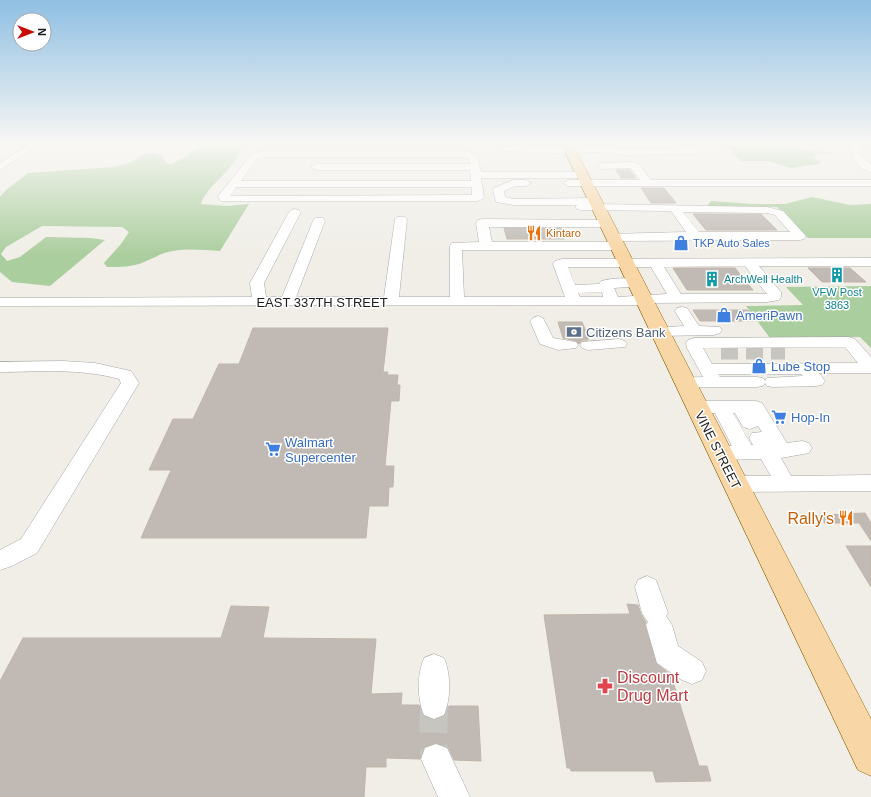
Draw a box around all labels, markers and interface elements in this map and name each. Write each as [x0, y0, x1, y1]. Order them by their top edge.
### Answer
north arrow [12, 12, 52, 52]
text: N [36, 28, 48, 36]
restaurant icon: Kintaro [525, 224, 543, 242]
place label: Kintaro [546, 227, 581, 239]
shop icon: TKP Auto Sales [672, 234, 690, 252]
place label: TKP Auto Sales [693, 237, 770, 249]
building icon: VFW Post 3863 [828, 266, 846, 284]
building icon: ArchWell Health [703, 270, 721, 288]
place label: ArchWell Health [724, 273, 803, 285]
place label: VFW Post 3863 [812, 286, 862, 311]
street label: EAST 337TH STREET [256, 295, 388, 310]
shop icon: AmeriPawn [715, 306, 733, 324]
place label: AmeriPawn [736, 308, 802, 323]
bank icon: Citizens Bank [565, 323, 583, 341]
place label: Citizens Bank [586, 325, 666, 340]
shop icon: Lube Stop [750, 357, 768, 375]
place label: Lube Stop [771, 359, 830, 374]
supermarket icon: Hop-In [770, 408, 788, 426]
street label: VINE STREET [692, 409, 744, 491]
place label: Hop-In [791, 410, 830, 425]
place label: Walmart Supercenter [285, 435, 356, 465]
supermarket icon: Walmart Supercenter [264, 440, 282, 458]
restaurant icon: Rally's [837, 509, 855, 527]
place label: Rally's [787, 510, 834, 527]
place label: Discount Drug Mart [617, 669, 689, 704]
pharmacy icon: Discount Drug Mart [596, 677, 614, 695]

